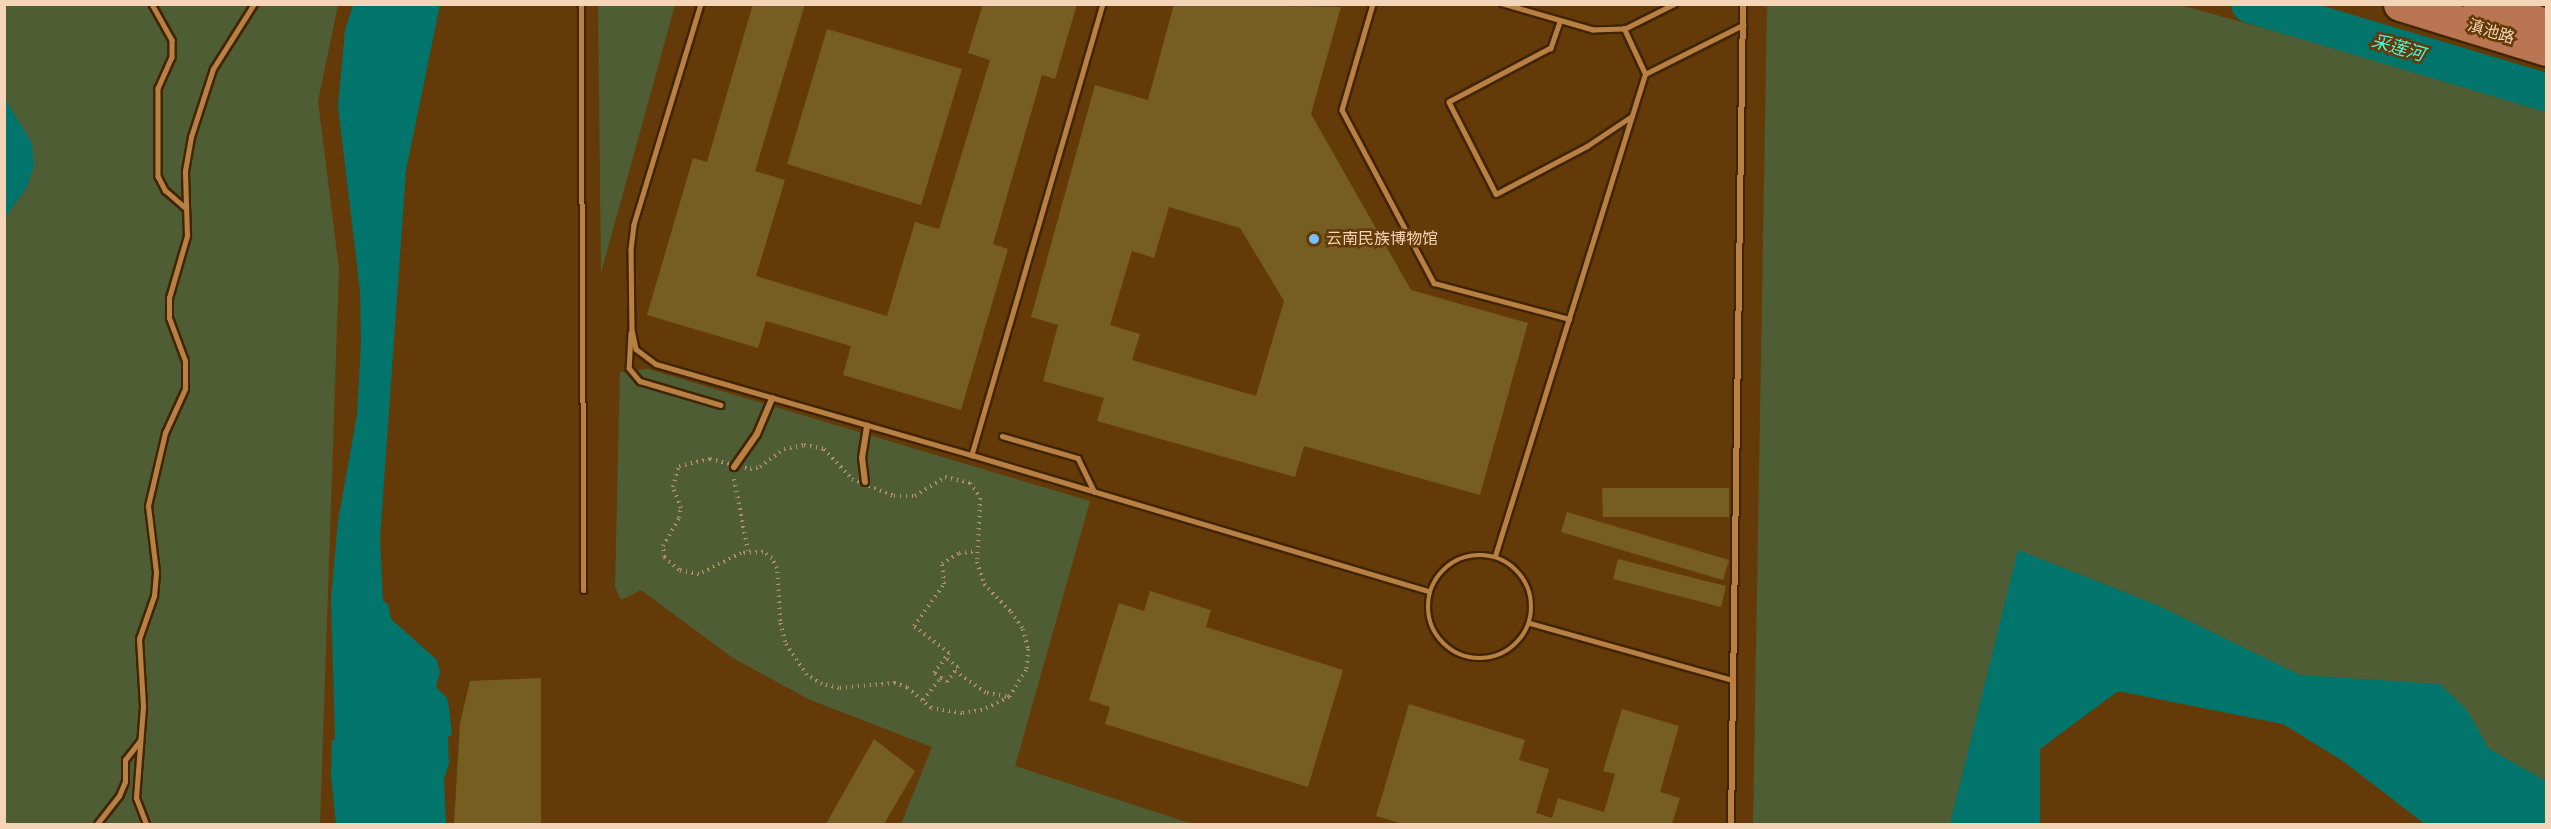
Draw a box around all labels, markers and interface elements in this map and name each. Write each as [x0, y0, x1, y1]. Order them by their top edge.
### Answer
street label: 滇池路 [2465, 16, 2517, 48]
water label: 采莲河 [2369, 30, 2427, 66]
place label: 云南民族博物馆 [1326, 229, 1438, 249]
marker: 云南民族博物馆 [1307, 232, 1321, 246]

